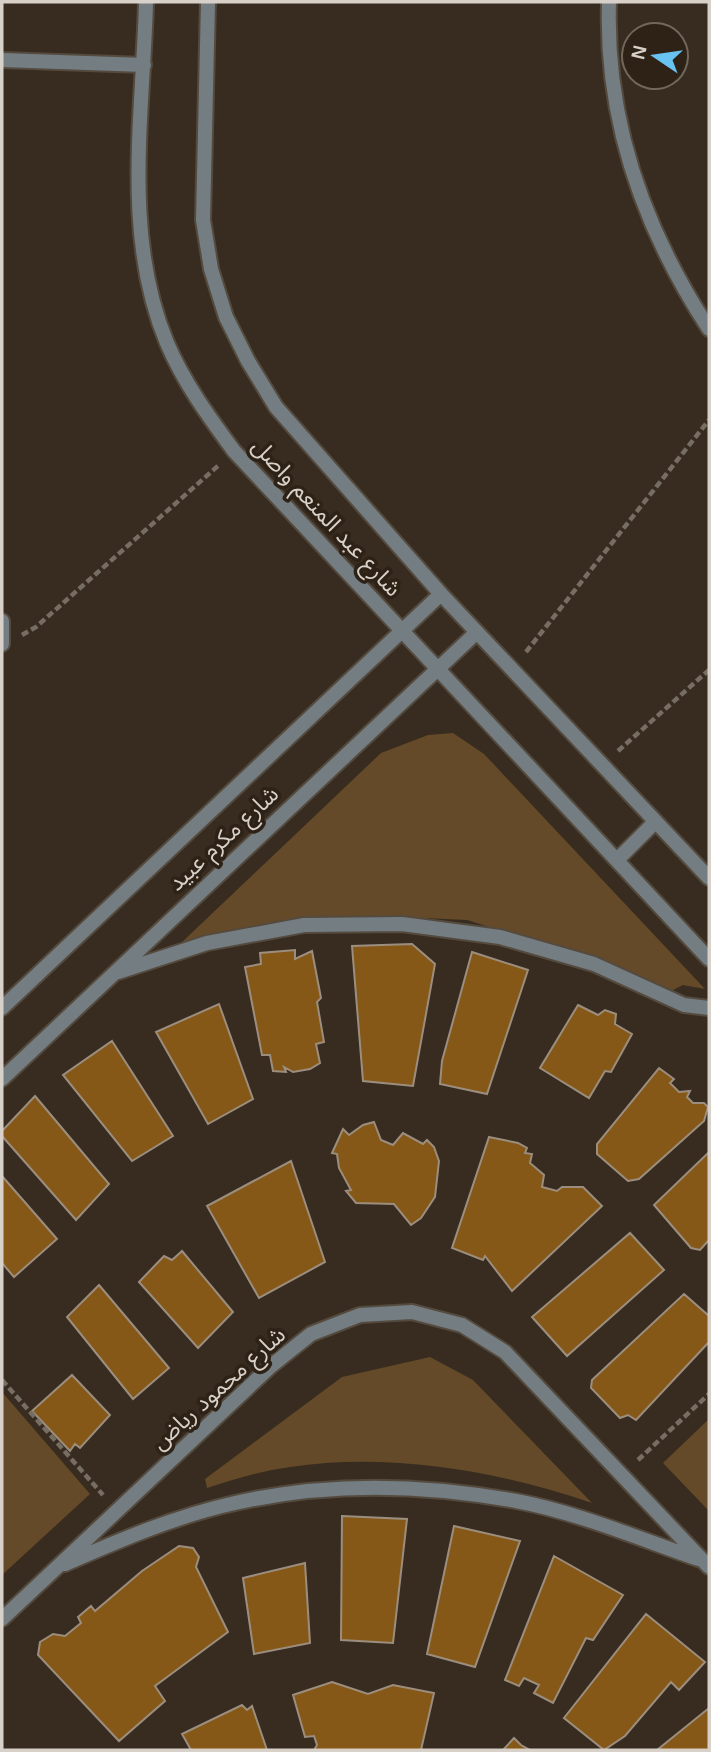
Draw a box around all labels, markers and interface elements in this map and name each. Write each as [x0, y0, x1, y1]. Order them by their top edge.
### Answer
north arrow [620, 21, 690, 91]
text: N [627, 43, 651, 61]
street label: شارع عبد المنعم واصل [244, 433, 407, 604]
street label: شارع مكرم عبيد [163, 780, 287, 899]
street label: شارع محمود رياض [146, 1321, 293, 1458]

